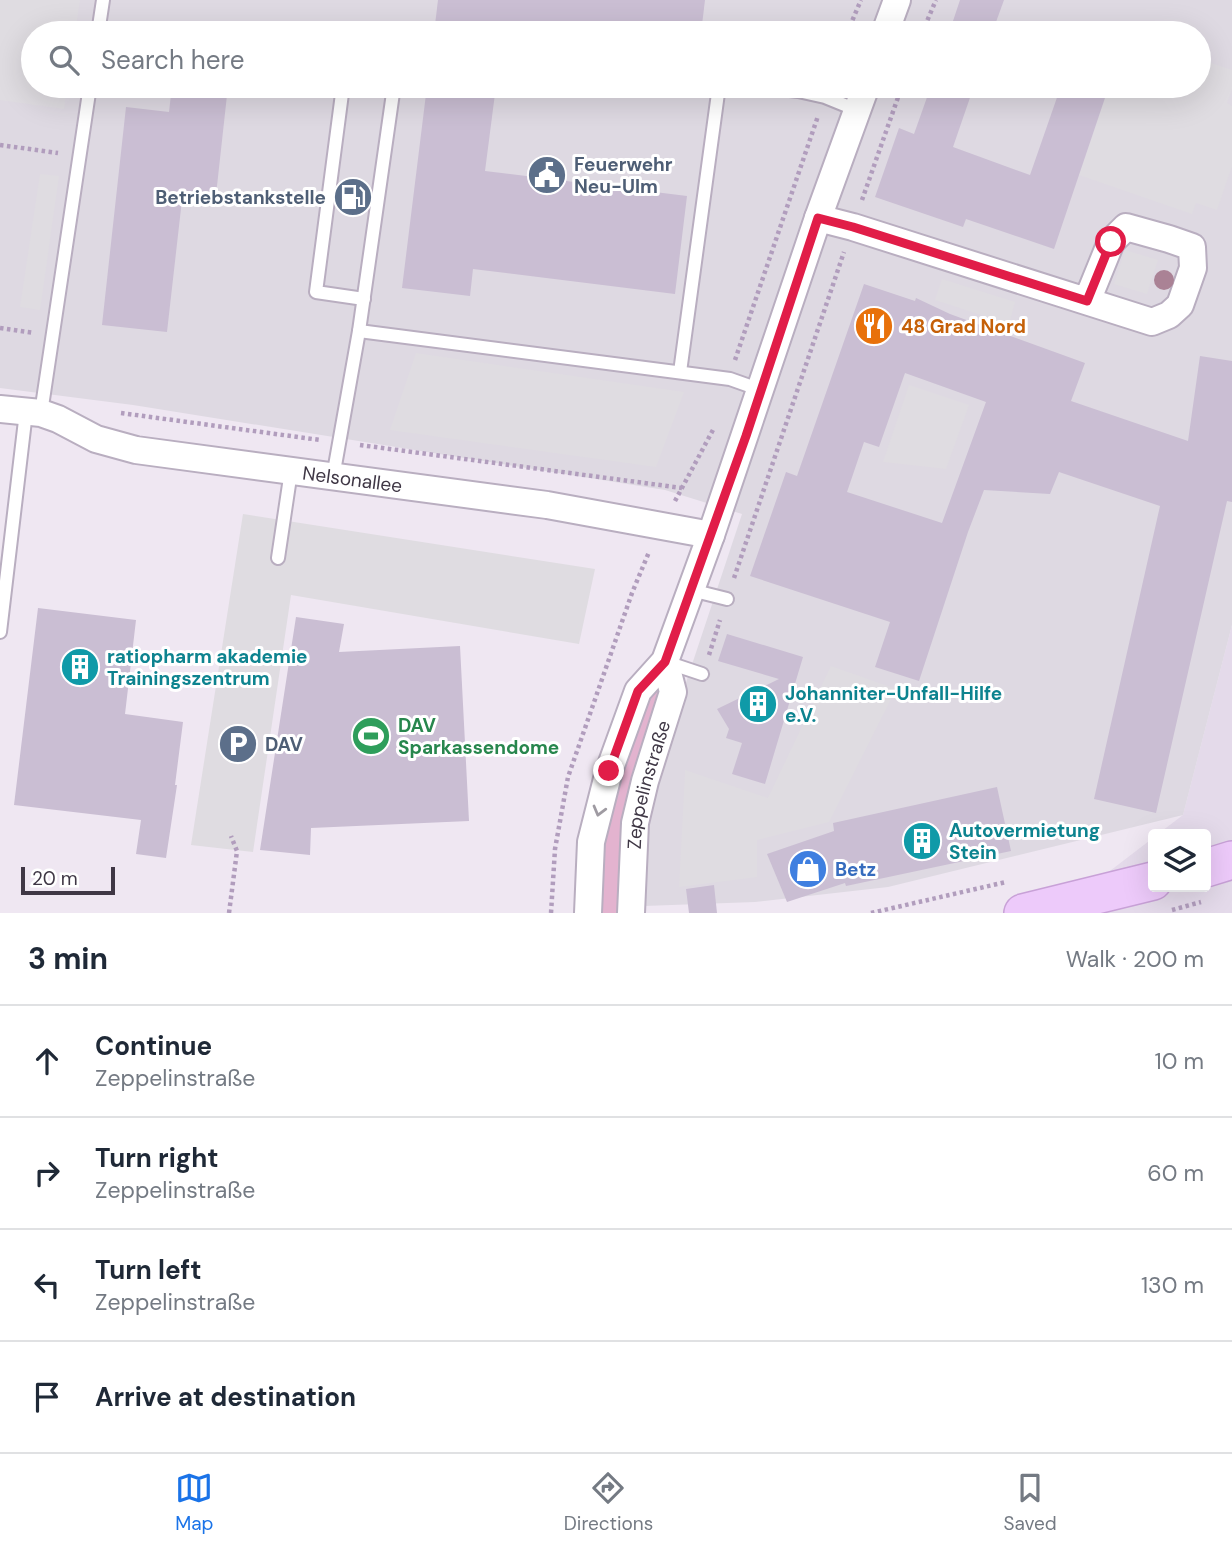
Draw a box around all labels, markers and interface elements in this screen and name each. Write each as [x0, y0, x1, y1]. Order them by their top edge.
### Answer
search box [21, 21, 1211, 98]
icon: search [45, 41, 83, 79]
text: Search here [101, 43, 244, 77]
place label: Feuerwehr Neu-Ulm [574, 152, 673, 199]
public building icon: Feuerwehr Neu-Ulm [526, 154, 568, 196]
fuel station icon: Betriebstankstelle [332, 176, 374, 218]
place label: Betriebstankstelle [155, 185, 326, 210]
route start [1095, 226, 1126, 257]
restaurant icon: 48 Grad Nord [853, 305, 895, 347]
place label: 48 Grad Nord [901, 314, 1026, 339]
street label: Nelsonallee [301, 460, 404, 499]
place label: ratiopharm akademie Trainingszentrum [107, 644, 308, 691]
building icon: ratiopharm akademie Trainingszentrum [59, 646, 101, 688]
place label: Johanniter-Unfall-Hilfe e.V. [785, 681, 1002, 728]
building icon: Johanniter-Unfall-Hilfe e.V. [737, 683, 779, 725]
place label: DAV Sparkassendome [398, 713, 559, 760]
sports icon: DAV Sparkassendome [350, 715, 392, 757]
street label: Zeppelinstraße [622, 717, 676, 850]
parking icon: DAV [217, 723, 259, 765]
place label: DAV [265, 732, 303, 757]
route end [593, 755, 624, 786]
one-way arrow [593, 805, 607, 817]
place label: Autovermietung Stein [949, 818, 1100, 865]
building icon: Autovermietung Stein [901, 820, 943, 862]
map controls [1148, 829, 1211, 892]
button: layers [1148, 829, 1211, 892]
shop icon: Betz [787, 848, 829, 890]
place label: Betz [835, 857, 876, 882]
scale bar [21, 864, 116, 896]
text: 20 m [32, 866, 78, 891]
text: 3 min [28, 939, 108, 978]
text: Walk · 200 m [1066, 944, 1204, 974]
text: Continue [95, 1029, 212, 1063]
icon: ahead [28, 1042, 66, 1080]
text: 10 m [1154, 1046, 1204, 1076]
text: Zeppelinstraße [95, 1063, 255, 1093]
text: Turn right [95, 1141, 219, 1175]
icon: right [28, 1154, 66, 1192]
text: 60 m [1147, 1158, 1204, 1188]
text: Zeppelinstraße [95, 1175, 255, 1205]
text: Turn left [95, 1253, 202, 1287]
icon: left [28, 1266, 66, 1304]
text: 130 m [1141, 1270, 1204, 1300]
text: Zeppelinstraße [95, 1287, 255, 1317]
icon: arrive [28, 1378, 66, 1416]
text: Arrive at destination [95, 1380, 356, 1414]
tab: Map [175, 1469, 213, 1536]
tab: Directions [564, 1469, 653, 1536]
tab: Saved [1004, 1469, 1057, 1536]

